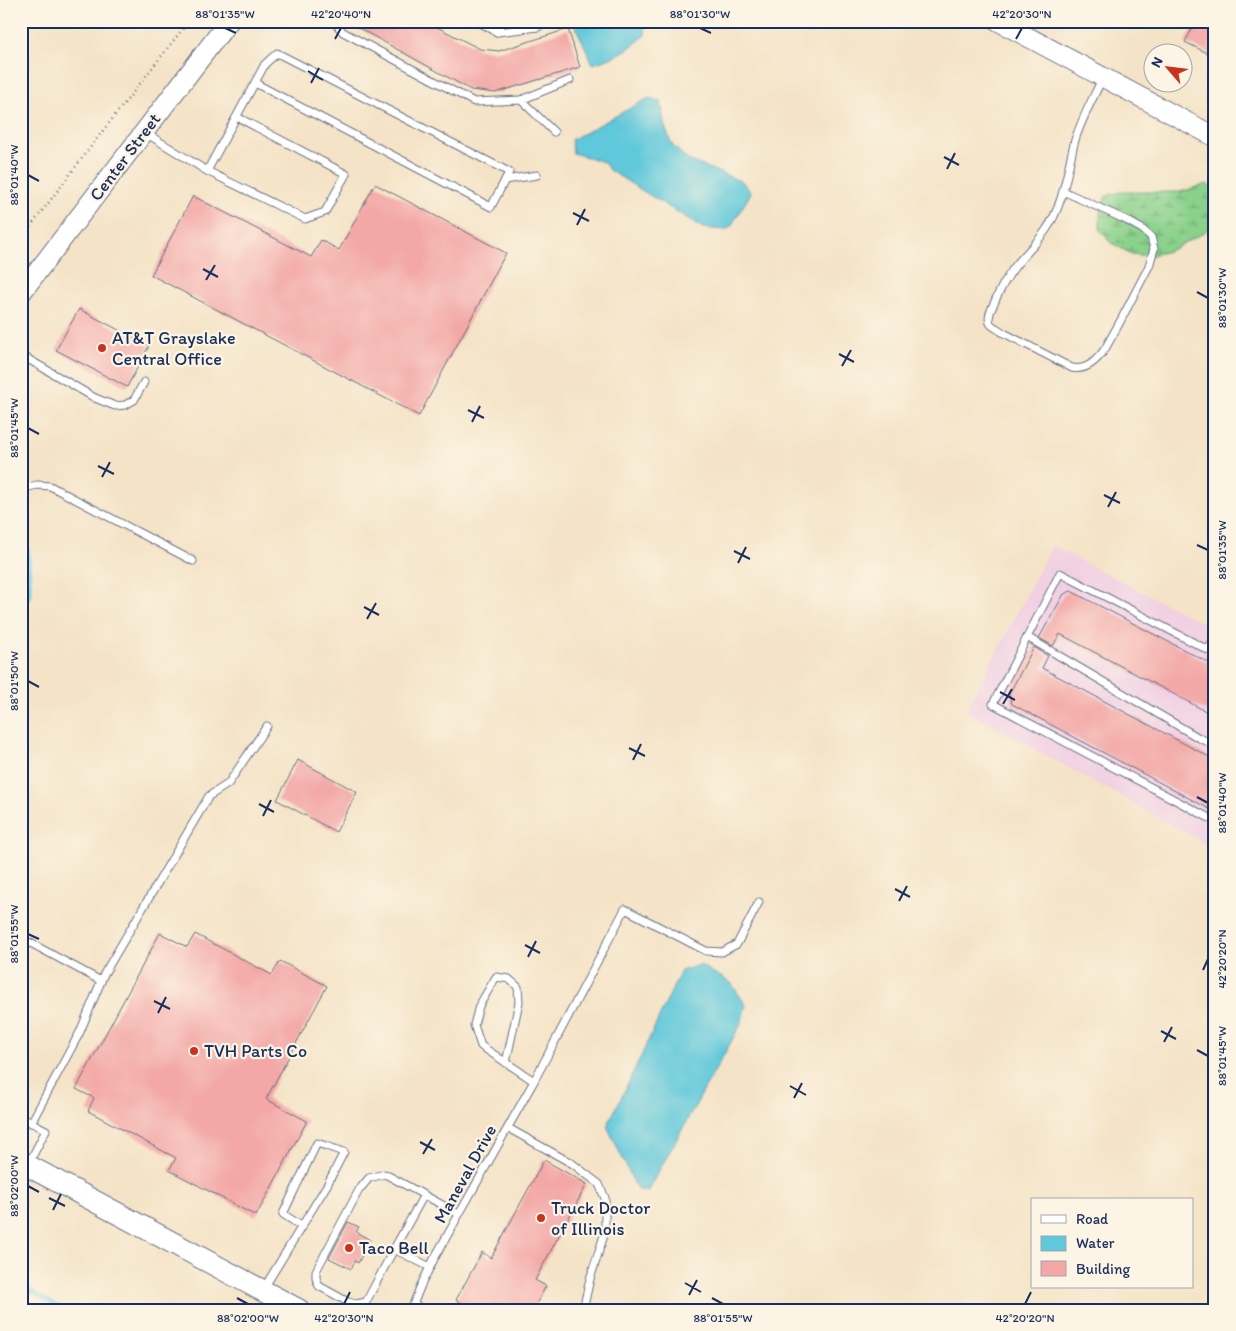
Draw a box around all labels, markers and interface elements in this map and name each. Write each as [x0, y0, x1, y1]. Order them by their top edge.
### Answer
text: 88°01'35"W [195, 7, 255, 21]
text: 42°20'40"N [311, 7, 371, 21]
text: 88°01'30"W [670, 7, 730, 21]
text: 42°20'30"N [992, 7, 1052, 21]
north arrow [1144, 42, 1194, 92]
text: N [1147, 54, 1167, 70]
street label: Center Street [85, 108, 165, 205]
text: 88°01'40"W [7, 144, 21, 206]
text: 88°01'30"W [1215, 268, 1229, 328]
place label: AT&T Grayslake Central Office [112, 327, 236, 370]
marker: AT&T Grayslake Central Office [96, 342, 108, 354]
text: 88°01'45"W [7, 398, 21, 458]
text: 88°01'35"W [1215, 520, 1229, 580]
text: 88°01'50"W [7, 651, 21, 711]
text: 88°01'40"W [1215, 772, 1229, 834]
text: 88°01'55"W [7, 904, 21, 964]
text: 42°20'20"N [1215, 929, 1229, 989]
text: 88°01'45"W [1215, 1026, 1229, 1086]
place label: TVH Parts Co [204, 1040, 307, 1062]
marker: TVH Parts Co [188, 1045, 200, 1057]
street label: Maneval Drive [429, 1121, 501, 1227]
text: 88°02'00"W [7, 1155, 21, 1217]
place label: Truck Doctor of Illinois [551, 1197, 651, 1240]
legend [1031, 1198, 1194, 1288]
text: Road [1076, 1210, 1109, 1228]
marker: Truck Doctor of Illinois [535, 1212, 547, 1224]
text: Water [1076, 1234, 1115, 1252]
place label: Taco Bell [359, 1237, 429, 1259]
marker: Taco Bell [343, 1242, 355, 1254]
text: Building [1076, 1260, 1130, 1278]
text: 88°02'00"W [217, 1311, 279, 1325]
text: 42°20'30"N [314, 1311, 374, 1325]
text: 88°01'55"W [693, 1311, 753, 1325]
text: 42°20'20"N [995, 1311, 1055, 1325]

